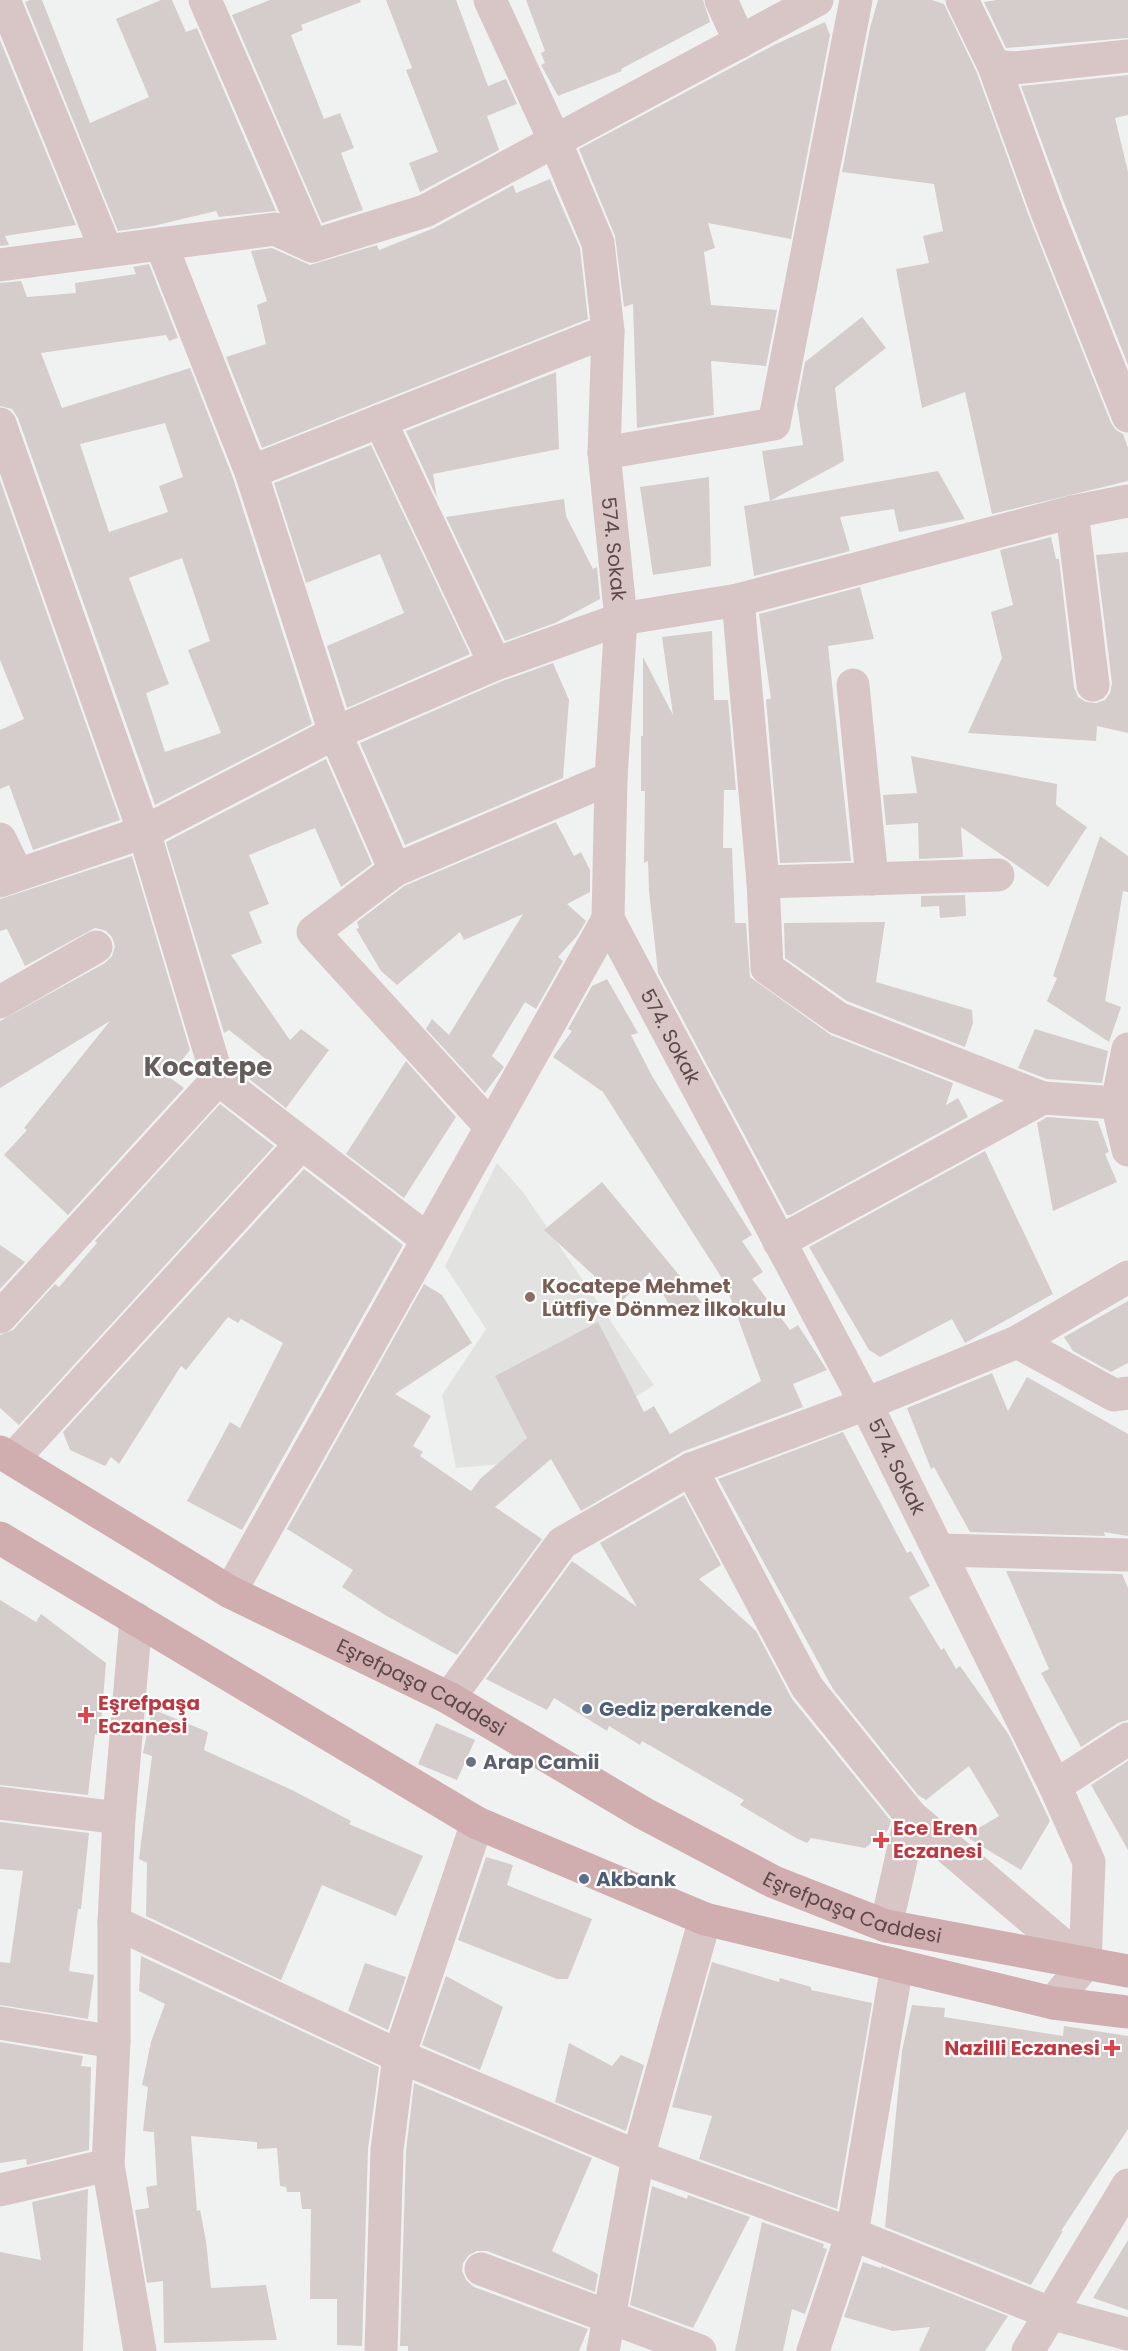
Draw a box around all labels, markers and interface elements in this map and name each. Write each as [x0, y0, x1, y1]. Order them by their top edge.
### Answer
street label: 574. Sokak [595, 496, 633, 603]
street label: 574. Sokak [634, 984, 708, 1090]
district label: Kocatepe [144, 1049, 272, 1085]
place label: Kocatepe Mehmet Lütfiye Dönmez İlkokulu [542, 1272, 786, 1323]
marker: Kocatepe Mehmet Lütfiye Dönmez İlkokulu [523, 1290, 537, 1304]
street label: 574. Sokak [861, 1414, 933, 1520]
street label: Eşrefpaşa Caddesi [332, 1632, 511, 1743]
place label: Eşrefpaşa Eczanesi [98, 1689, 200, 1740]
place label: Gediz perakende [599, 1695, 772, 1723]
marker: Gediz perakende [580, 1702, 594, 1716]
marker: Eşrefpaşa Eczanesi [79, 1708, 93, 1722]
place label: Arap Camii [483, 1748, 600, 1776]
marker: Arap Camii [464, 1755, 478, 1769]
place label: Ece Eren Eczanesi [893, 1814, 982, 1865]
marker: Ece Eren Eczanesi [874, 1833, 888, 1847]
place label: Akbank [596, 1865, 677, 1893]
street label: Eşrefpaşa Caddesi [758, 1865, 944, 1950]
marker: Akbank [577, 1872, 591, 1886]
place label: Nazilli Eczanesi [944, 2034, 1100, 2062]
marker: Nazilli Eczanesi [1105, 2041, 1119, 2055]

